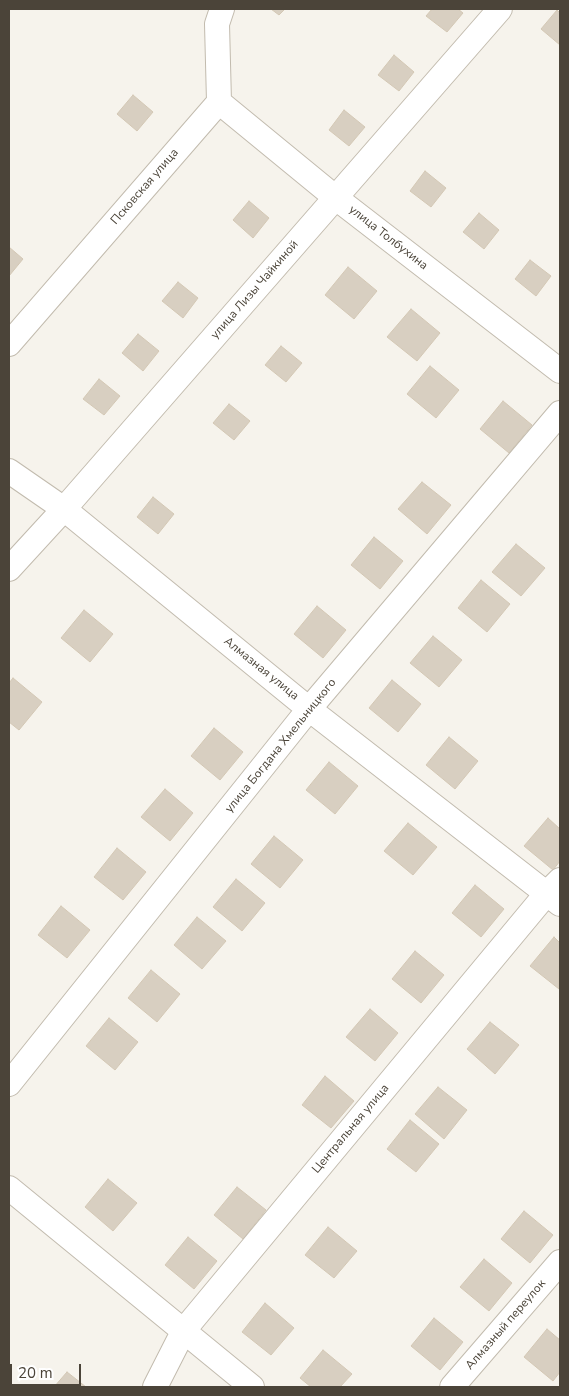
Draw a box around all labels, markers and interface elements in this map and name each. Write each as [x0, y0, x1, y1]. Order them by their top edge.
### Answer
street label: Псковская улица [108, 146, 182, 228]
street label: улица Толбухина [346, 203, 430, 273]
street label: улица Лизы Чайкиной [208, 238, 302, 342]
street label: Алмазная улица [221, 634, 301, 704]
street label: улица Богдана Хмельницкого [222, 676, 340, 816]
street label: Центральная улица [310, 1082, 392, 1176]
street label: Алмазный переулок [463, 1277, 549, 1373]
scale bar [12, 1354, 84, 1386]
text: 20 m [18, 1363, 53, 1383]

